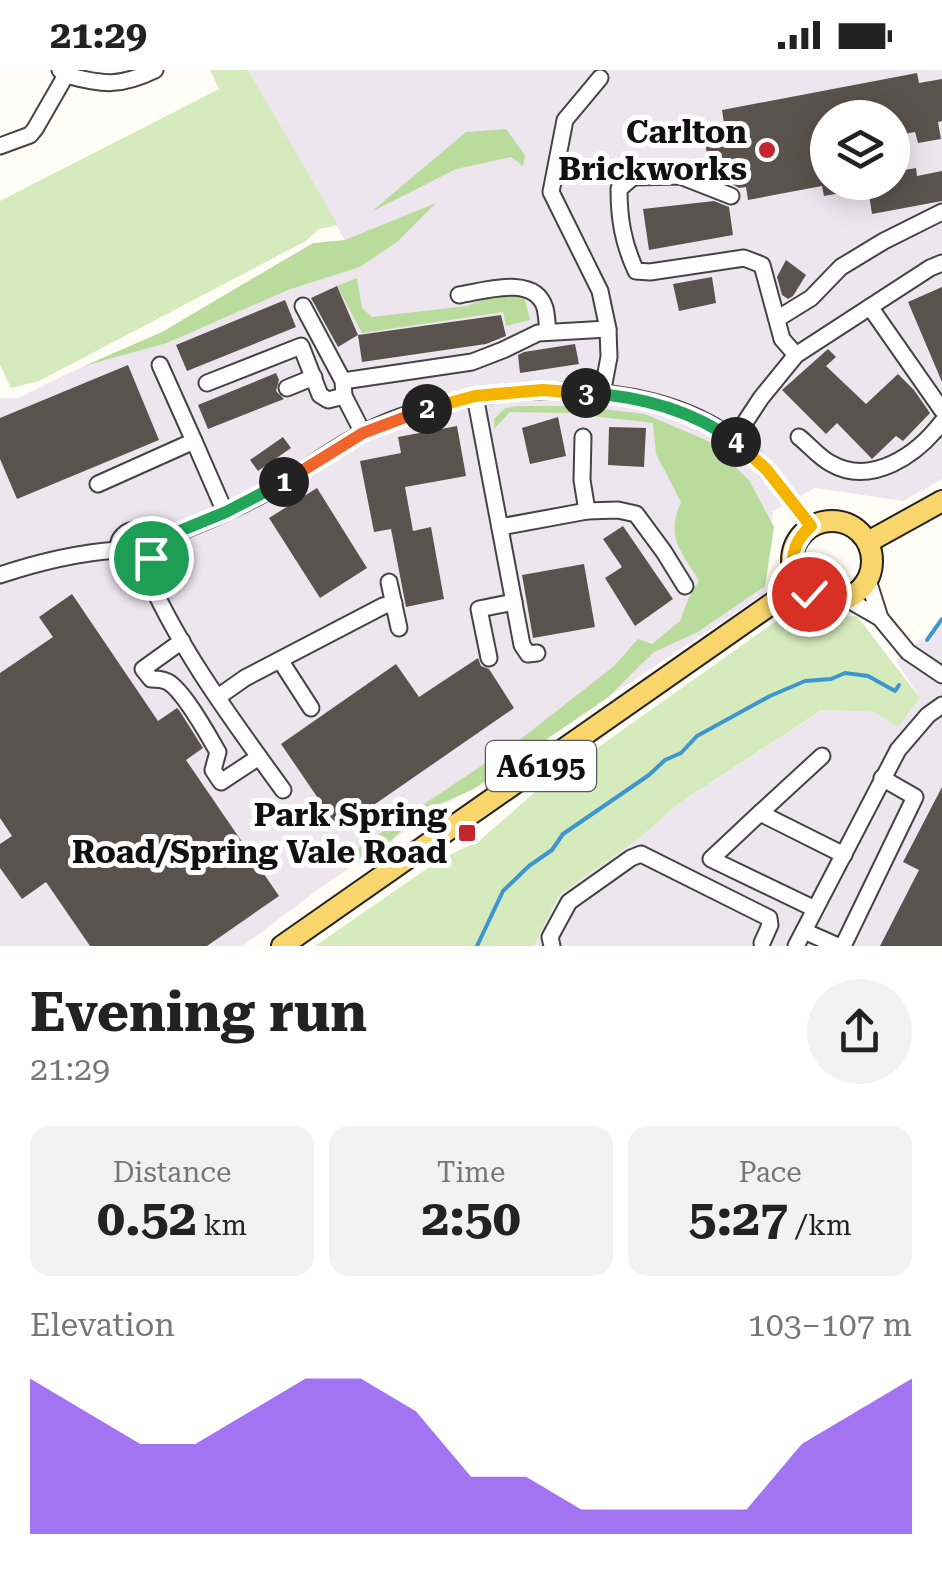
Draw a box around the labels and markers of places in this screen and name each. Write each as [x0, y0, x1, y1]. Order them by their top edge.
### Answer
place label: Carlton Brickworks [558, 113, 747, 188]
marker: Carlton Brickworks [756, 139, 778, 161]
pin: 3 [561, 368, 611, 418]
pin: 2 [402, 384, 452, 434]
pin: 4 [711, 417, 761, 467]
pin: 1 [259, 457, 309, 507]
pin [109, 516, 194, 601]
pin [767, 552, 852, 637]
place label: Park Spring Road/Spring Vale Road [72, 796, 447, 871]
marker: Park Spring Road/Spring Vale Road [456, 822, 478, 844]

